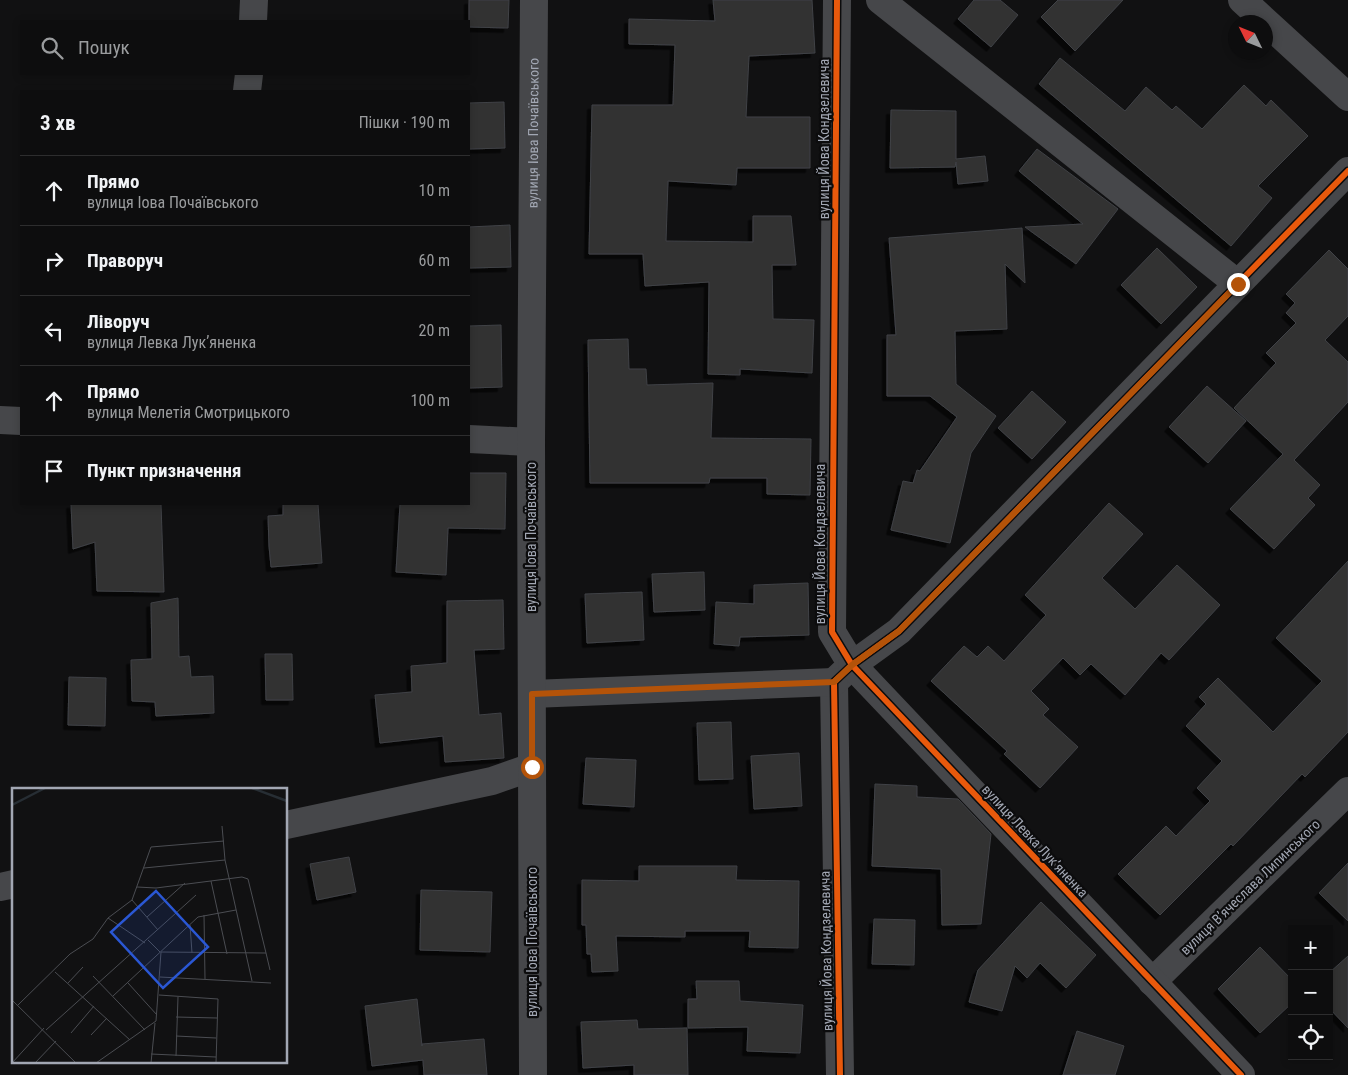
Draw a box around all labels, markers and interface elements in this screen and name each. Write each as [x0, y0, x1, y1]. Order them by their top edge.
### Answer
north arrow [1228, 15, 1273, 60]
search box [20, 20, 470, 75]
icon: search [38, 34, 66, 62]
text: Пошук [78, 36, 130, 59]
street label: вулиця Іова Почаївського [525, 58, 542, 208]
street label: вулиця Йова Кондзелевича [816, 59, 832, 219]
text: 3 хв [40, 111, 75, 135]
text: Пішки · 190 m [359, 113, 450, 132]
text: Прямо [87, 170, 140, 193]
icon: ahead [40, 177, 68, 205]
text: 10 m [418, 181, 450, 200]
text: вулиця Іова Почаївського [87, 193, 258, 212]
icon: right [40, 247, 68, 275]
text: Праворуч [87, 249, 163, 272]
text: 60 m [418, 251, 450, 270]
route end [1227, 273, 1250, 296]
text: Ліворуч [87, 310, 149, 333]
icon: left [40, 317, 68, 345]
text: 20 m [418, 321, 450, 340]
text: вулиця Левка Лукʼяненка [87, 333, 256, 352]
text: Прямо [87, 380, 140, 403]
icon: ahead [40, 387, 68, 415]
text: 100 m [411, 391, 450, 410]
text: вулиця Мелетія Смотрицького [87, 403, 290, 422]
icon: arrive [40, 457, 68, 485]
text: Пункт призначення [87, 459, 241, 482]
street label: вулиця Іова Почаївського [523, 462, 539, 612]
street label: вулиця Йова Кондзелевича [812, 464, 828, 624]
route start [521, 756, 544, 779]
street label: вулиця Левка Лукʼяненка [979, 781, 1091, 901]
inset map [12, 788, 288, 1062]
street label: вулиця Вʼячеслава Липинського [1177, 816, 1323, 958]
street label: вулиця Іова Почаївського [524, 867, 540, 1017]
street label: вулиця Йова Кондзелевича [817, 871, 835, 1031]
map controls [1288, 925, 1333, 1060]
button: + [1288, 925, 1333, 970]
button: − [1288, 970, 1333, 1015]
button: locate [1288, 1015, 1333, 1060]

